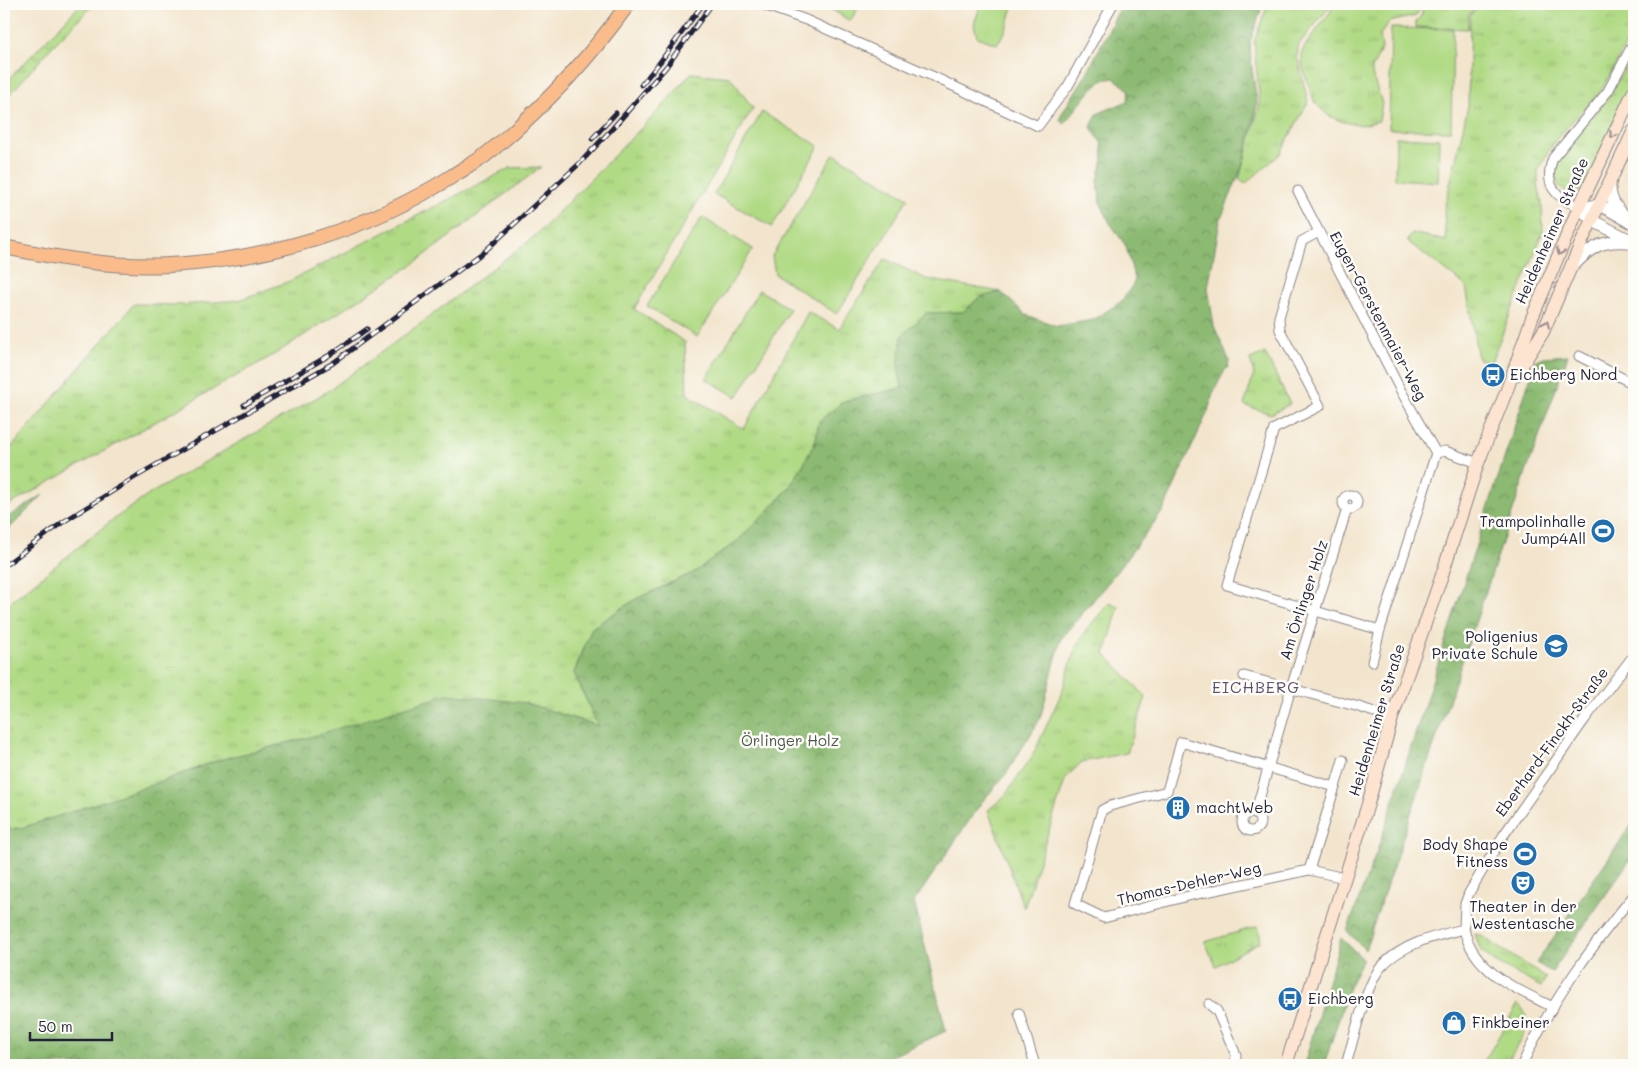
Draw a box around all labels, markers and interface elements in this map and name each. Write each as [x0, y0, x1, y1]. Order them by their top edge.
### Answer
one-way arrow [1609, 130, 1619, 139]
street label: Heidenheimer Straße [1510, 154, 1592, 307]
street label: Eugen-Gerstenmaier-Weg [1326, 227, 1432, 404]
one-way arrow [1556, 247, 1567, 256]
one-way arrow [1539, 320, 1550, 329]
bus stop icon: Eichberg Nord [1480, 362, 1506, 388]
place label: Eichberg Nord [1510, 364, 1617, 384]
place label: Trampolinhalle Jump4All [1479, 511, 1586, 548]
sports icon: Trampolinhalle Jump4All [1590, 518, 1616, 544]
street label: Am Örlinger Holz [1274, 537, 1332, 662]
place label: Poligenius Private Schule [1432, 626, 1538, 663]
school or university icon: Poligenius Private Schule [1543, 633, 1569, 659]
street label: Heidenheimer Straße [1343, 641, 1409, 798]
street label: Eberhard-Finckh-Straße [1490, 663, 1612, 820]
district label: EICHBERG [1212, 676, 1300, 697]
park label: Örlinger Holz [741, 730, 839, 750]
building icon: machtWeb [1165, 795, 1191, 821]
place label: machtWeb [1196, 797, 1273, 817]
place label: Body Shape Fitness [1423, 834, 1508, 871]
sports icon: Body Shape Fitness [1512, 841, 1538, 867]
street label: Thomas-Dehler-Weg [1115, 857, 1263, 909]
theatre icon: Theater in der Westentasche [1510, 870, 1536, 896]
place label: Theater in der Westentasche [1469, 896, 1577, 933]
bus stop icon: Eichberg [1277, 986, 1303, 1012]
place label: Eichberg [1308, 988, 1374, 1008]
scale bar [30, 1009, 112, 1041]
shop icon: Finkbeiner [1441, 1010, 1467, 1036]
place label: Finkbeiner [1472, 1012, 1550, 1032]
text: 50 m [38, 1016, 73, 1036]

